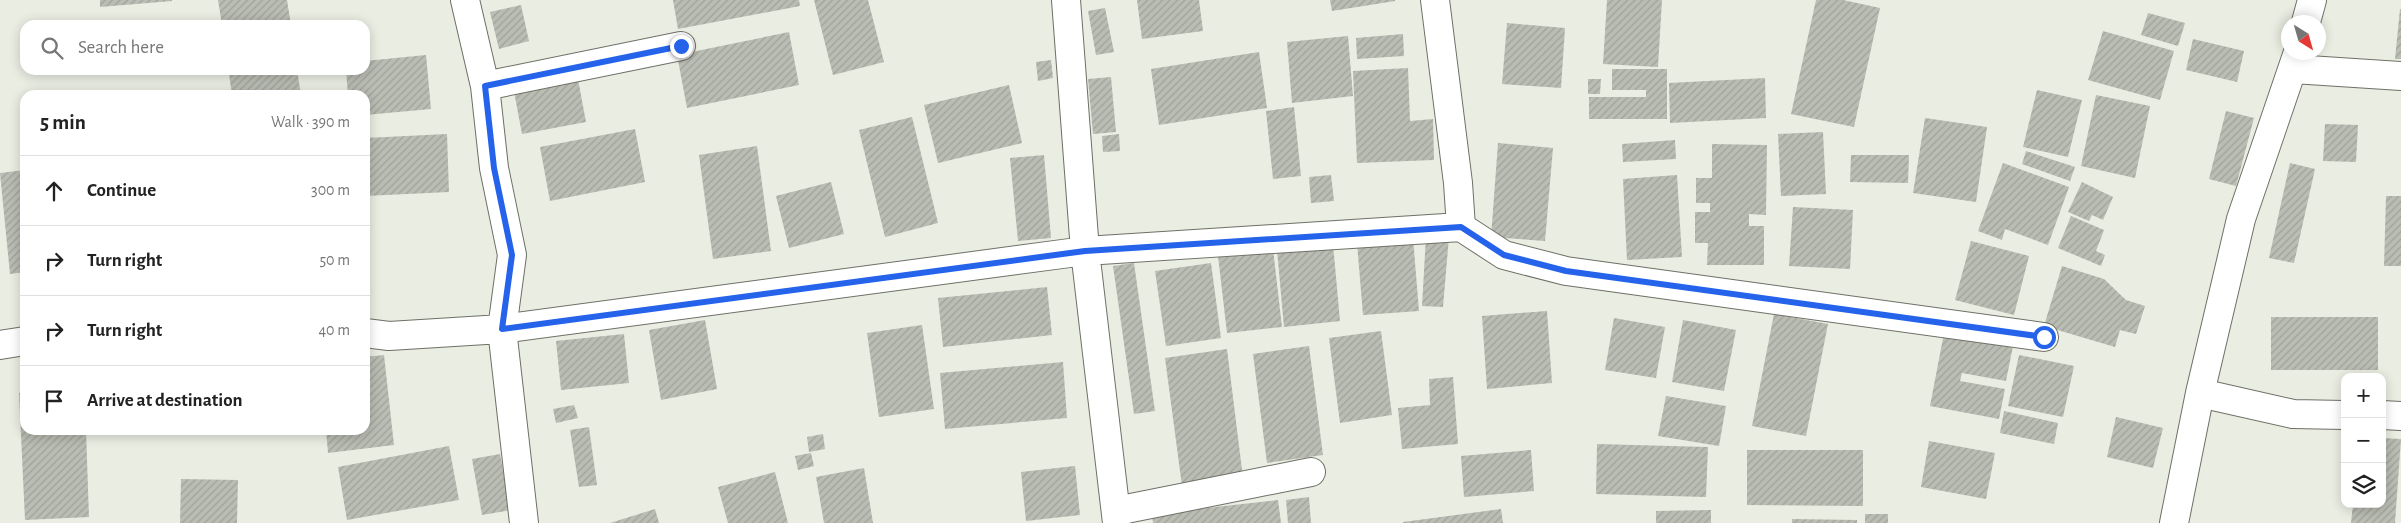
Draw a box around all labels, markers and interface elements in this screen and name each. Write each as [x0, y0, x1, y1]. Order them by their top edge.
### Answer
north arrow [2281, 15, 2326, 60]
search box [20, 20, 370, 75]
icon: search [38, 34, 66, 62]
route end [670, 35, 693, 58]
text: Search here [78, 38, 164, 57]
text: 5 min [40, 112, 86, 133]
text: Walk · 390 m [271, 114, 350, 130]
icon: ahead [40, 177, 68, 205]
text: Continue [87, 181, 156, 200]
text: 300 m [311, 182, 350, 198]
icon: right [40, 247, 68, 275]
text: Turn right [87, 251, 162, 270]
text: 50 m [319, 252, 350, 268]
icon: right [40, 317, 68, 345]
text: Turn right [87, 321, 162, 340]
text: 40 m [318, 322, 350, 338]
route start [2033, 326, 2056, 349]
map controls [2341, 373, 2386, 508]
button: + [2341, 373, 2386, 418]
icon: arrive [40, 387, 68, 415]
text: Arrive at destination [87, 391, 243, 410]
button: − [2341, 418, 2386, 463]
button: layers [2341, 463, 2386, 508]

